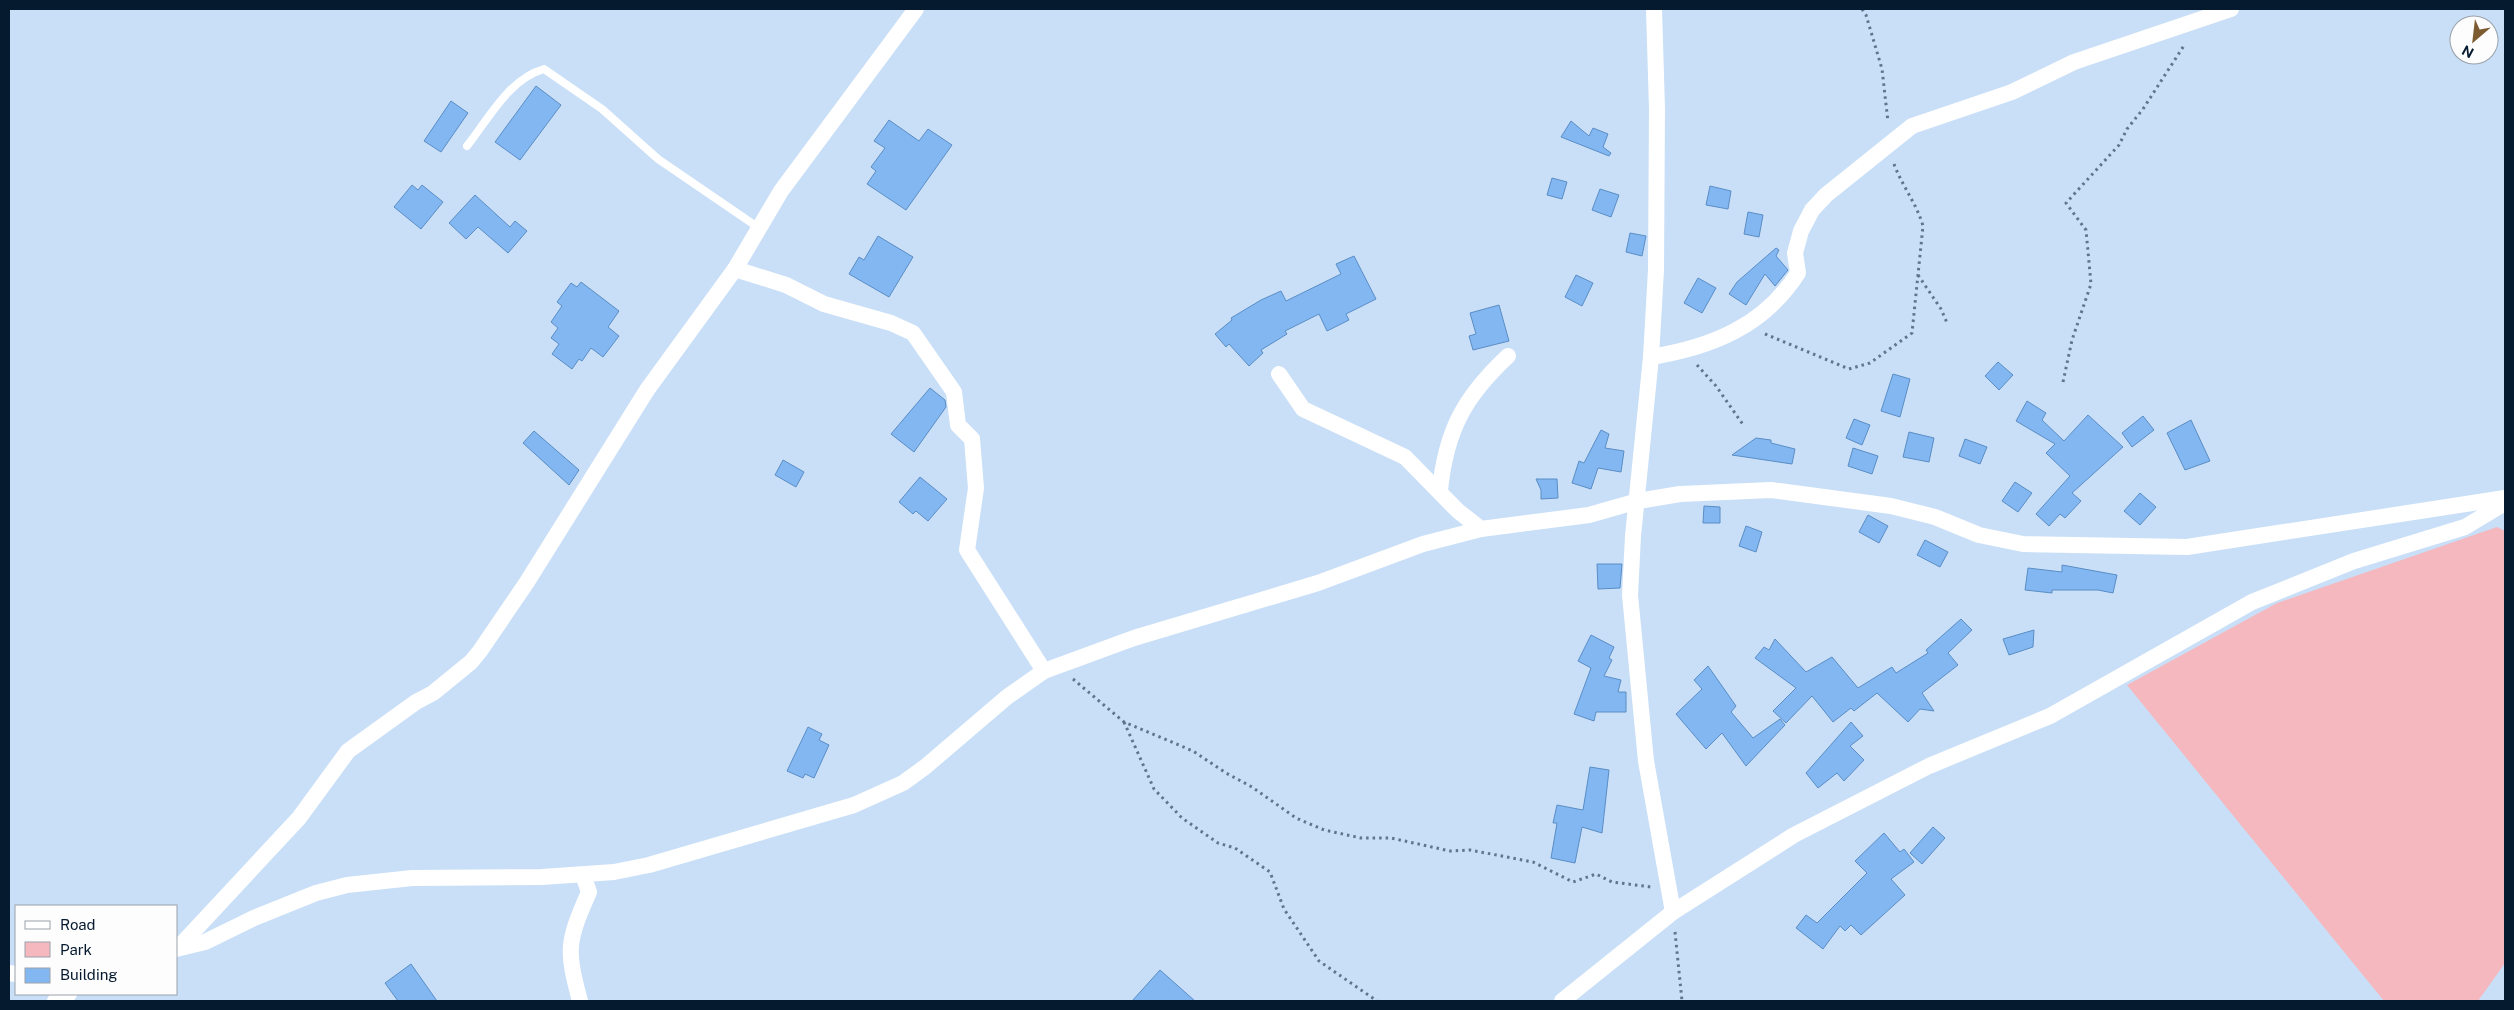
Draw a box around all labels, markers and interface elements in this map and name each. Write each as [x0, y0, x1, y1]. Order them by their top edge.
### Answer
north arrow [2449, 15, 2499, 65]
text: N [2459, 42, 2476, 61]
legend [15, 905, 178, 995]
text: Road [60, 916, 96, 933]
text: Park [60, 941, 92, 958]
text: Building [60, 966, 118, 983]

